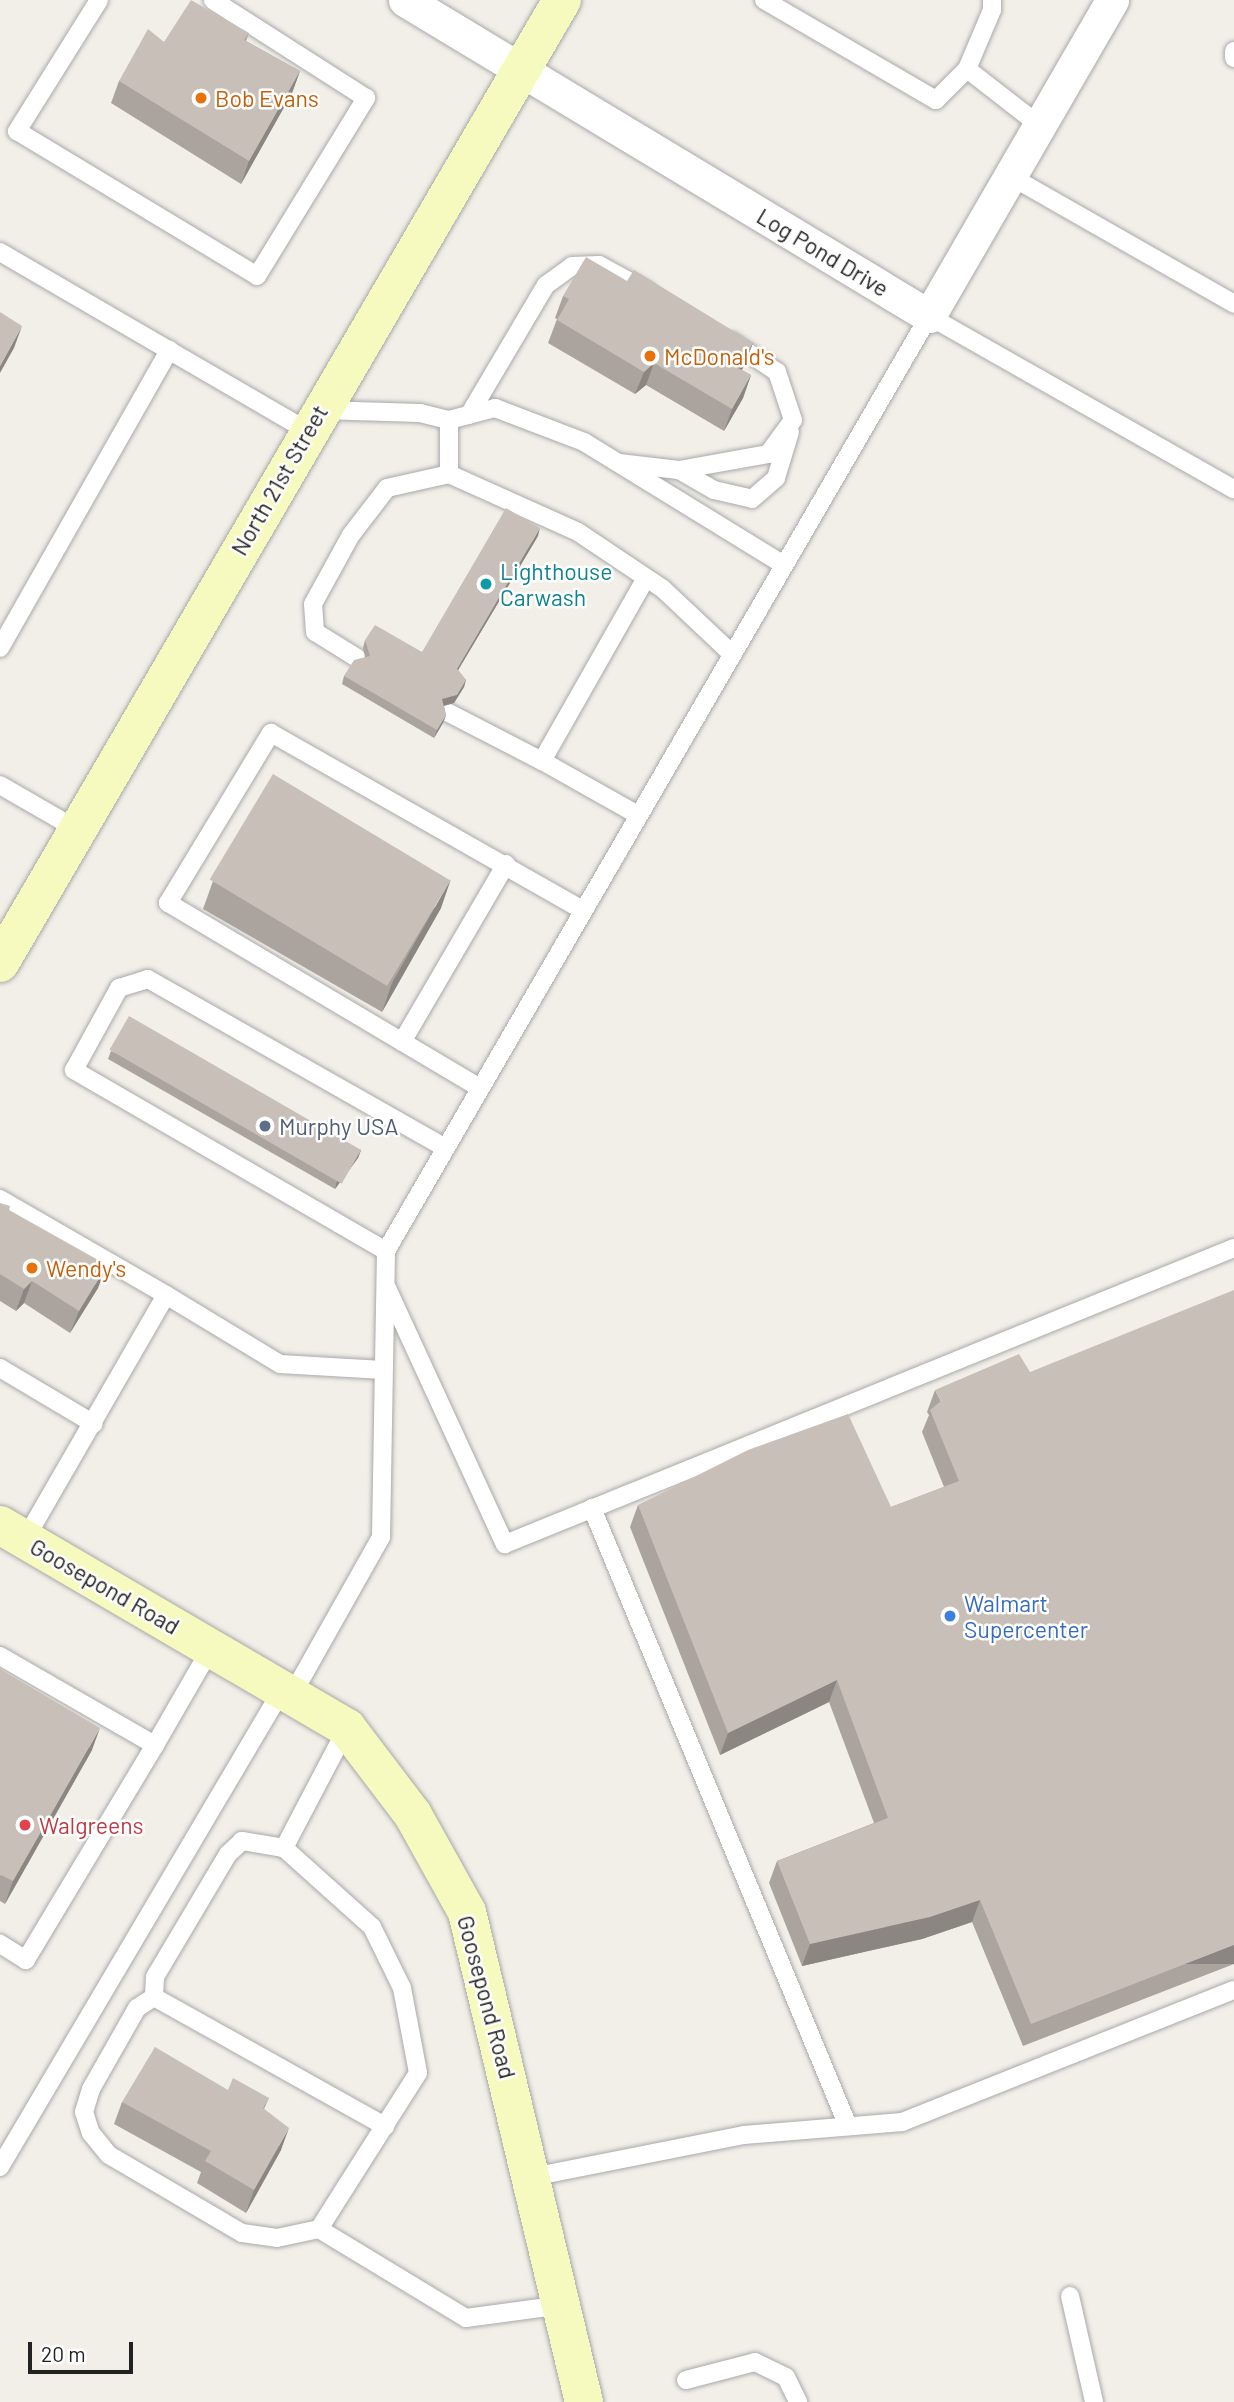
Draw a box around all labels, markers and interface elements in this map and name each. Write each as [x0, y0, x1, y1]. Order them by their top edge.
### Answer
place label: Bob Evans [215, 84, 319, 112]
marker: Bob Evans [193, 90, 209, 106]
street label: Log Pond Drive [752, 202, 894, 302]
place label: McDonald's [664, 342, 775, 370]
marker: McDonald's [642, 348, 658, 364]
street label: North 21st Street [225, 400, 333, 560]
place label: Lighthouse Carwash [500, 557, 612, 611]
marker: Lighthouse Carwash [478, 576, 494, 592]
place label: Murphy USA [279, 1112, 399, 1140]
marker: Murphy USA [257, 1118, 273, 1134]
place label: Wendy's [46, 1254, 126, 1282]
marker: Wendy's [24, 1260, 40, 1276]
street label: Goosepond Road [25, 1532, 185, 1640]
place label: Walmart Supercenter [964, 1589, 1088, 1643]
marker: Walmart Supercenter [942, 1608, 958, 1624]
place label: Walgreens [39, 1811, 144, 1839]
marker: Walgreens [17, 1817, 33, 1833]
street label: Goosepond Road [452, 1912, 522, 2082]
scale bar [32, 2328, 136, 2372]
text: 20 m [41, 2341, 86, 2366]

